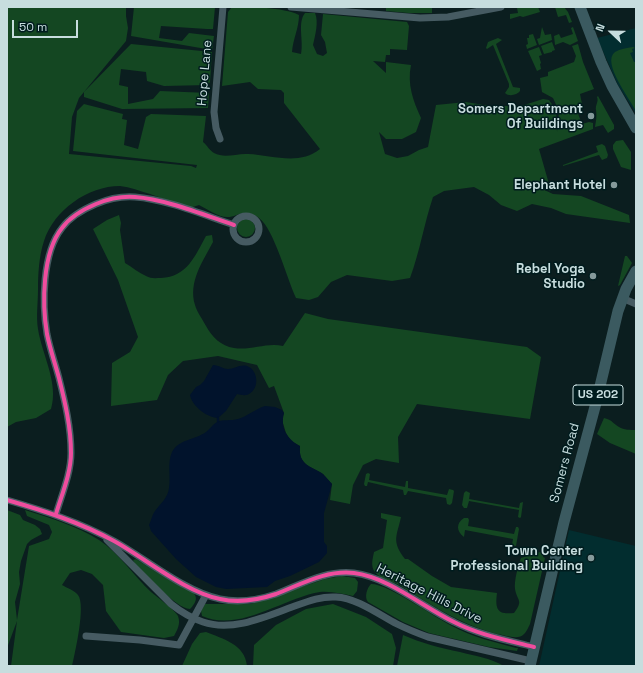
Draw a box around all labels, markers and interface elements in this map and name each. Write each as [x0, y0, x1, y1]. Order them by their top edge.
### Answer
scale bar [14, 12, 80, 38]
north arrow [591, 12, 631, 52]
text: 50 m [19, 19, 47, 35]
text: N [592, 21, 608, 34]
street label: Hope Lane [194, 39, 216, 107]
place label: Somers Department Of Buildings [458, 101, 583, 132]
marker: Somers Department Of Buildings [586, 111, 596, 121]
place label: Elephant Hotel [514, 177, 606, 193]
marker: Elephant Hotel [609, 180, 619, 190]
place label: Rebel Yoga Studio [516, 261, 585, 292]
marker: Rebel Yoga Studio [588, 271, 598, 281]
road number: US 202 [573, 385, 623, 405]
street label: Somers Road [547, 421, 583, 505]
place label: Town Center Professional Building [451, 543, 583, 574]
marker: Town Center Professional Building [586, 553, 596, 563]
street label: Heritage Hills Drive [374, 561, 484, 627]

